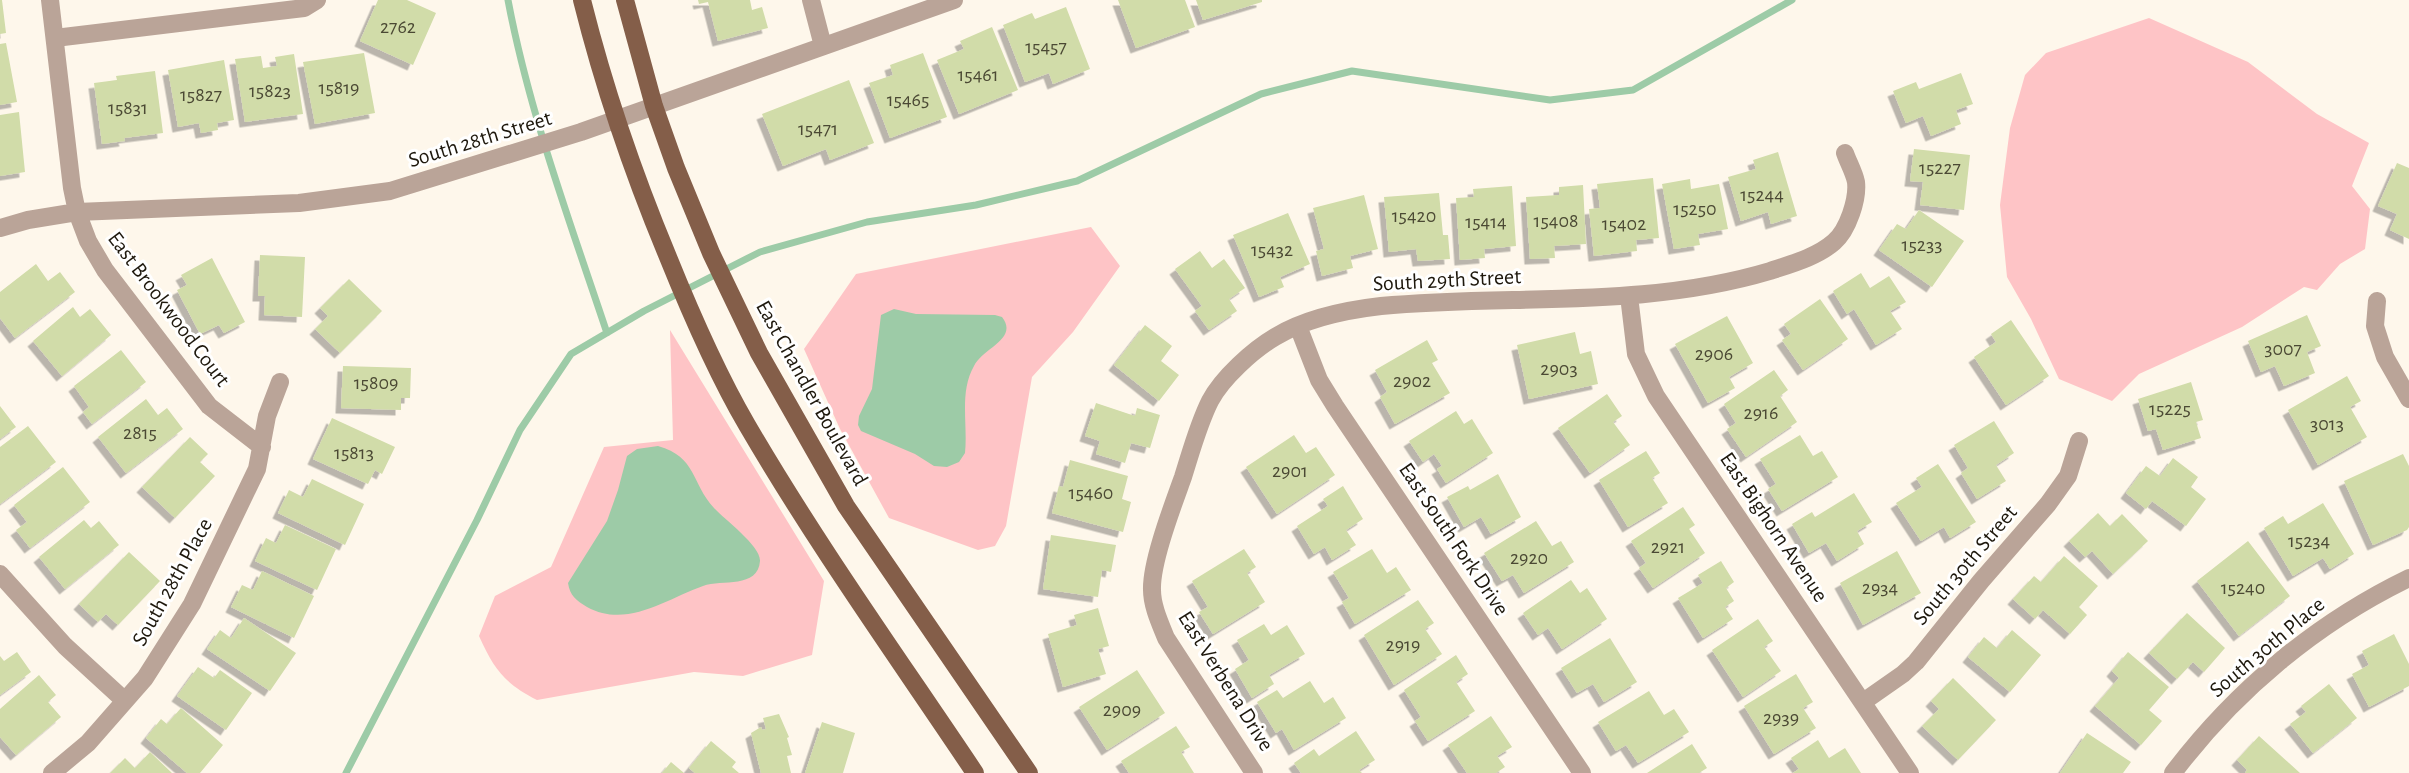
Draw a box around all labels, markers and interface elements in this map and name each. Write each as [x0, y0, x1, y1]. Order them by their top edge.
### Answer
house number: 2762 [380, 17, 416, 37]
house number: 15457 [1025, 37, 1067, 57]
house number: 15461 [957, 65, 999, 85]
house number: 15819 [319, 78, 360, 98]
house number: 15823 [249, 81, 291, 101]
house number: 15827 [180, 85, 222, 105]
house number: 15465 [887, 90, 929, 110]
house number: 15831 [108, 98, 148, 118]
street label: South 28th Street [406, 107, 554, 171]
house number: 15471 [798, 119, 838, 139]
house number: 15227 [1919, 158, 1961, 178]
house number: 15244 [1740, 185, 1784, 205]
house number: 15250 [1673, 199, 1717, 219]
house number: 15420 [1392, 206, 1436, 226]
house number: 15408 [1534, 211, 1578, 231]
house number: 15414 [1465, 212, 1507, 232]
house number: 15402 [1602, 214, 1646, 234]
street label: East Brookwood Court [104, 228, 234, 390]
house number: 15233 [1902, 235, 1942, 255]
house number: 15432 [1251, 240, 1293, 260]
street label: South 29th Street [1372, 265, 1522, 295]
street label: East Chandler Boulevard [752, 297, 872, 489]
house number: 3007 [2264, 339, 2302, 359]
house number: 2906 [1695, 344, 1733, 364]
house number: 2903 [1540, 359, 1578, 379]
house number: 2902 [1393, 371, 1431, 391]
house number: 15809 [354, 373, 398, 393]
house number: 15225 [2149, 399, 2191, 419]
house number: 2916 [1744, 403, 1778, 423]
house number: 3013 [2310, 414, 2344, 434]
house number: 2815 [123, 423, 157, 443]
house number: 15813 [334, 443, 374, 463]
street label: East Bighorn Avenue [1716, 448, 1832, 606]
street label: East South Fork Drive [1395, 459, 1513, 619]
house number: 2901 [1272, 461, 1308, 481]
house number: 15460 [1069, 483, 1113, 503]
street label: South 30th Street [1909, 501, 2021, 629]
street label: South 28th Place [128, 514, 216, 650]
house number: 15234 [2288, 531, 2330, 551]
house number: 2921 [1651, 537, 1685, 557]
house number: 2920 [1510, 548, 1548, 568]
house number: 2934 [1862, 578, 1898, 598]
house number: 15240 [2221, 578, 2265, 598]
street label: South 30th Place [2205, 593, 2329, 701]
street label: East Verbena Drive [1174, 607, 1278, 755]
house number: 2919 [1386, 635, 1420, 655]
house number: 2909 [1103, 700, 1141, 720]
house number: 2939 [1763, 708, 1799, 728]

